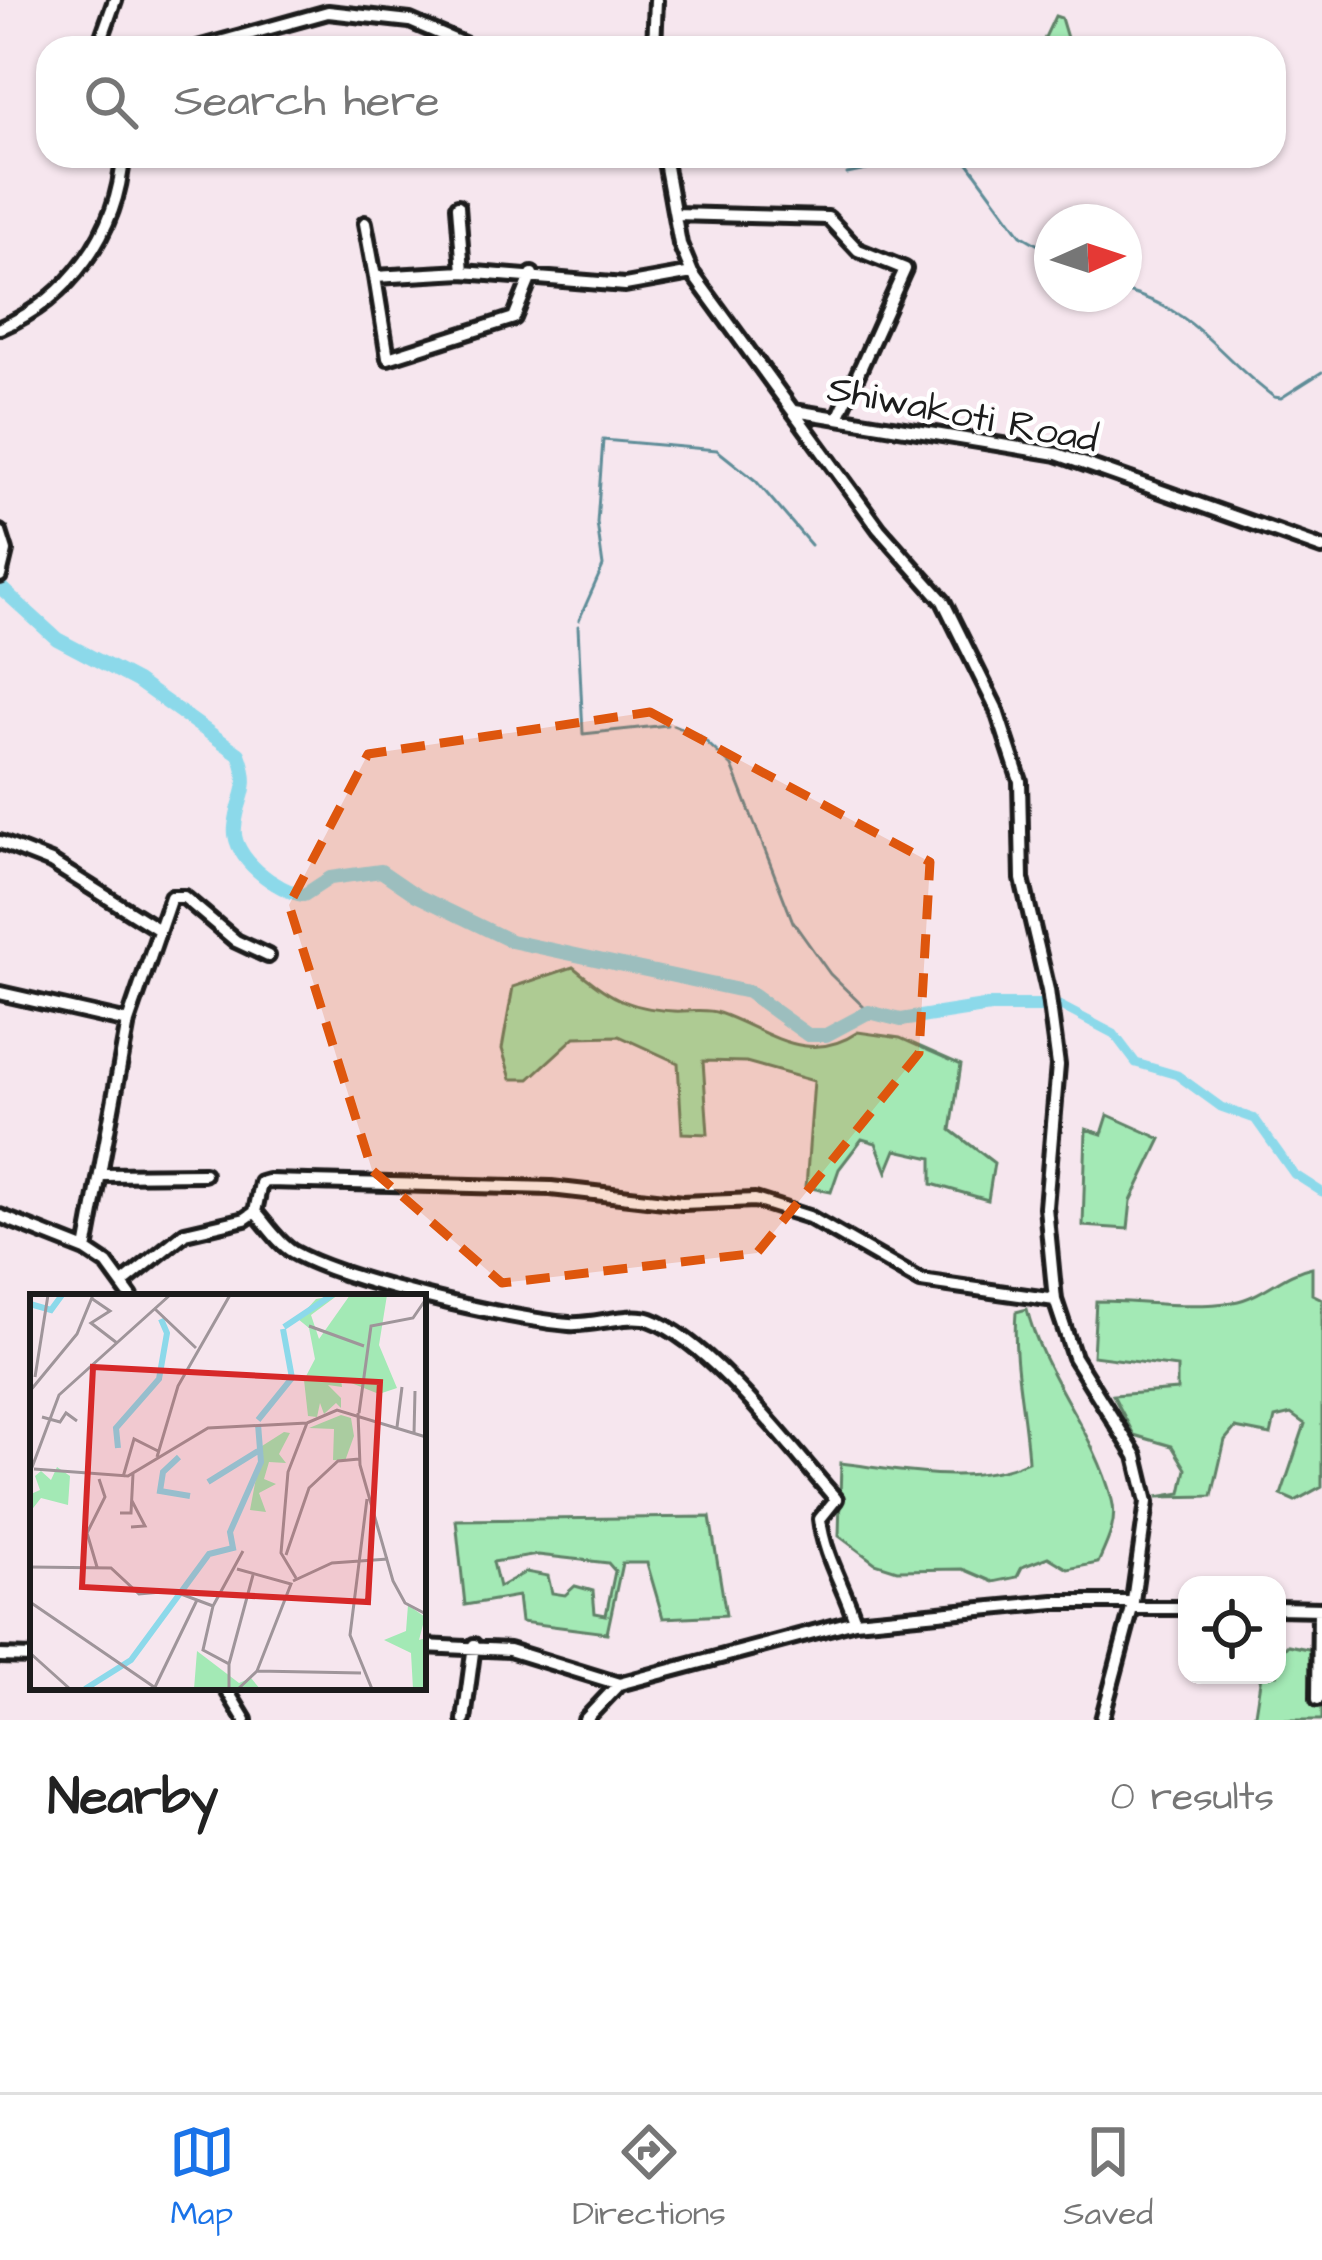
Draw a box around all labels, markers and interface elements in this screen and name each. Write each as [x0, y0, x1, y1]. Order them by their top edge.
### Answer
search box [36, 36, 1286, 168]
icon: search [78, 69, 144, 135]
text: Search here [174, 71, 440, 133]
north arrow [1034, 204, 1142, 312]
street label: Shiwakoti Road [823, 362, 1102, 468]
inset map [30, 1294, 426, 1690]
map controls [1178, 1576, 1286, 1684]
button: locate [1178, 1576, 1286, 1684]
text: Nearby [48, 1763, 218, 1834]
text: 0 results [1110, 1771, 1274, 1825]
tab: Map [169, 2119, 235, 2237]
tab: Directions [572, 2119, 726, 2237]
tab: Saved [1063, 2119, 1153, 2237]

